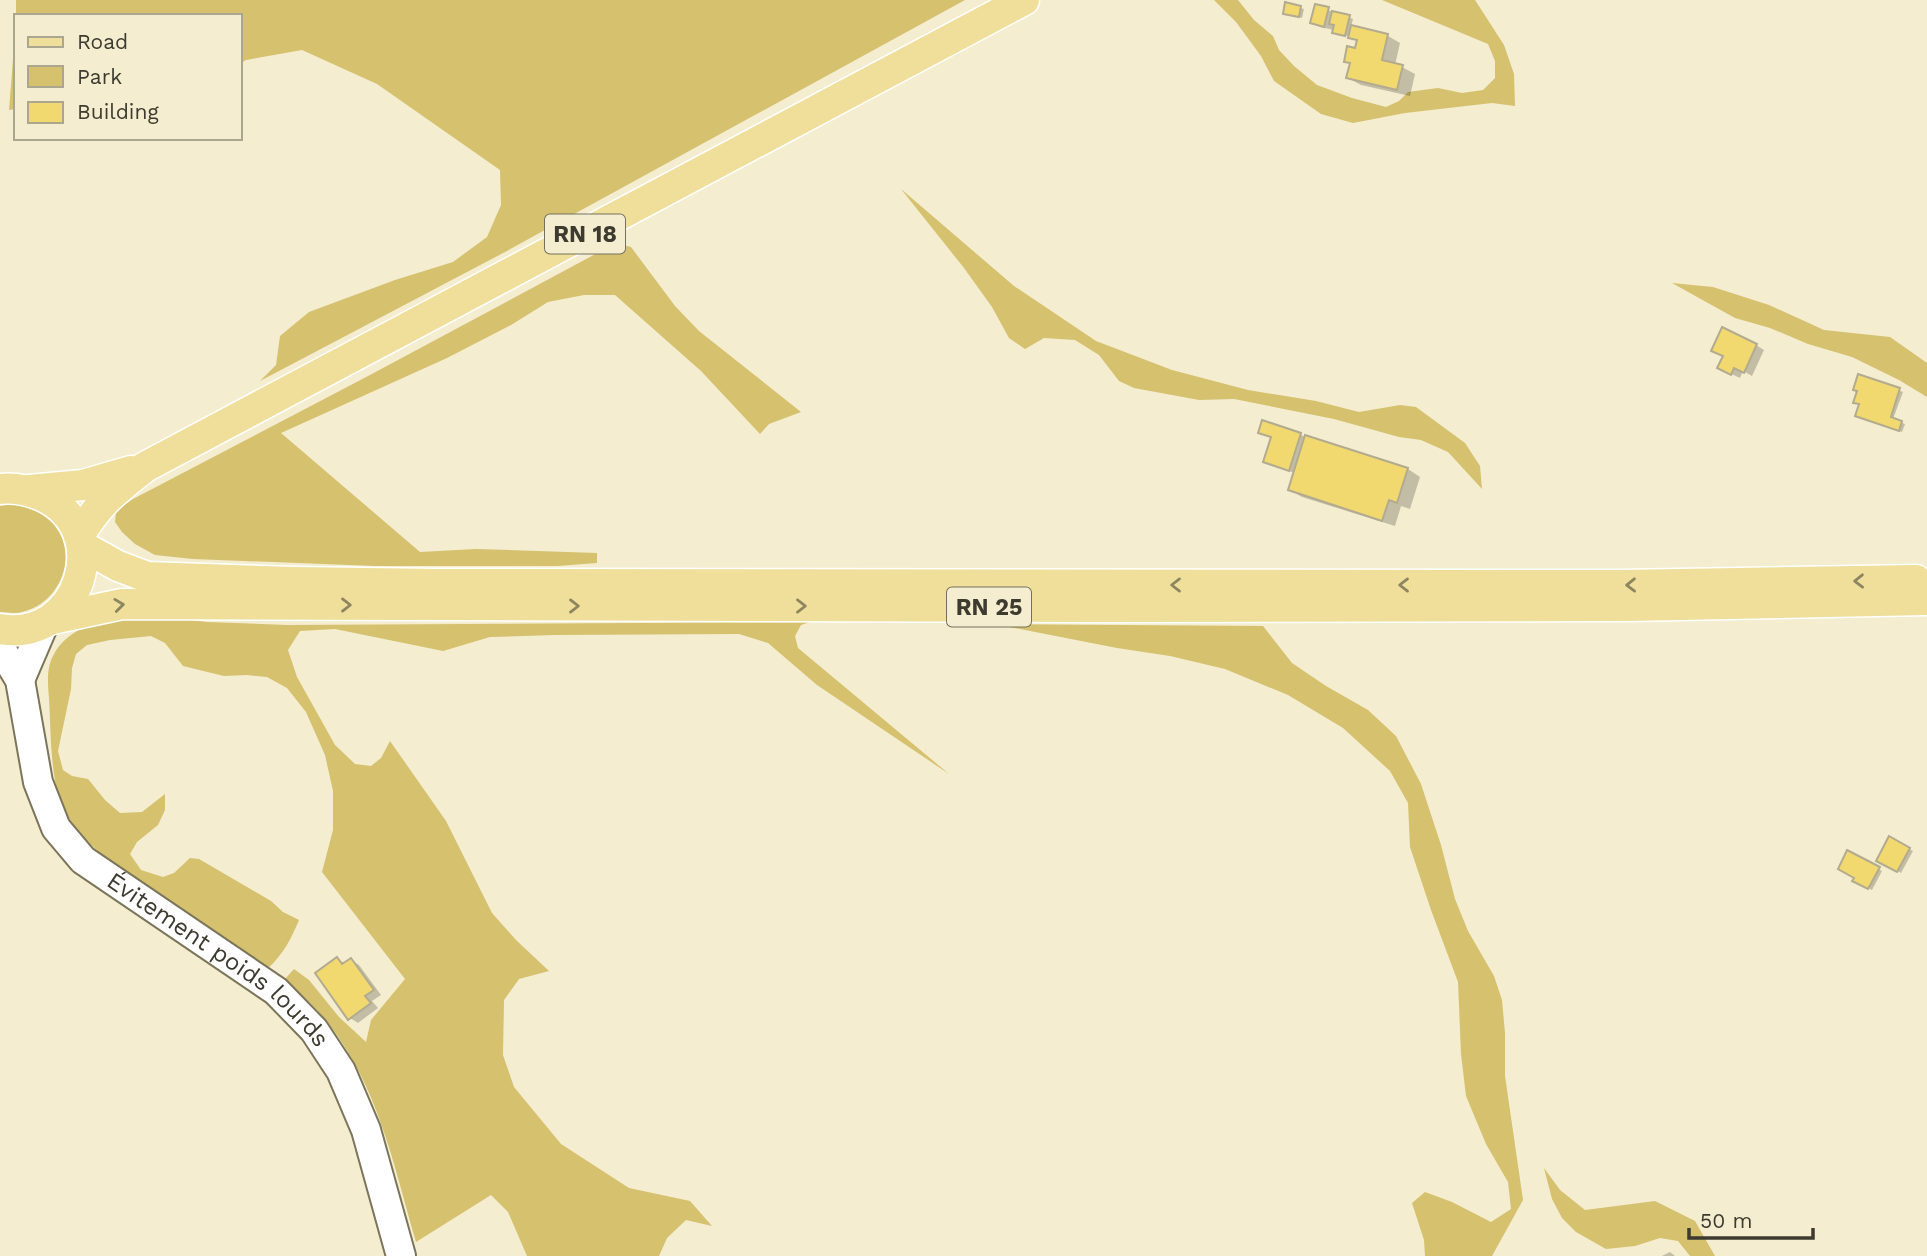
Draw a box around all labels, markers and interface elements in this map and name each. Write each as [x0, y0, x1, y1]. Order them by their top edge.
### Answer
legend [14, 14, 242, 140]
text: Road [77, 29, 128, 54]
text: Park [77, 64, 122, 89]
text: Building [77, 99, 159, 124]
road number: RN 18 [545, 215, 625, 254]
one-way arrow [1853, 573, 1864, 589]
one-way arrow [1171, 577, 1181, 593]
one-way arrow [1398, 577, 1409, 593]
one-way arrow [1626, 577, 1637, 592]
road number: RN 25 [947, 587, 1031, 626]
one-way arrow [342, 597, 352, 613]
one-way arrow [113, 598, 125, 613]
one-way arrow [569, 598, 580, 614]
one-way arrow [797, 598, 807, 614]
street label: Évitement poids lourds [102, 867, 335, 1052]
scale bar [1689, 1196, 1813, 1240]
text: 50 m [1700, 1208, 1752, 1233]

